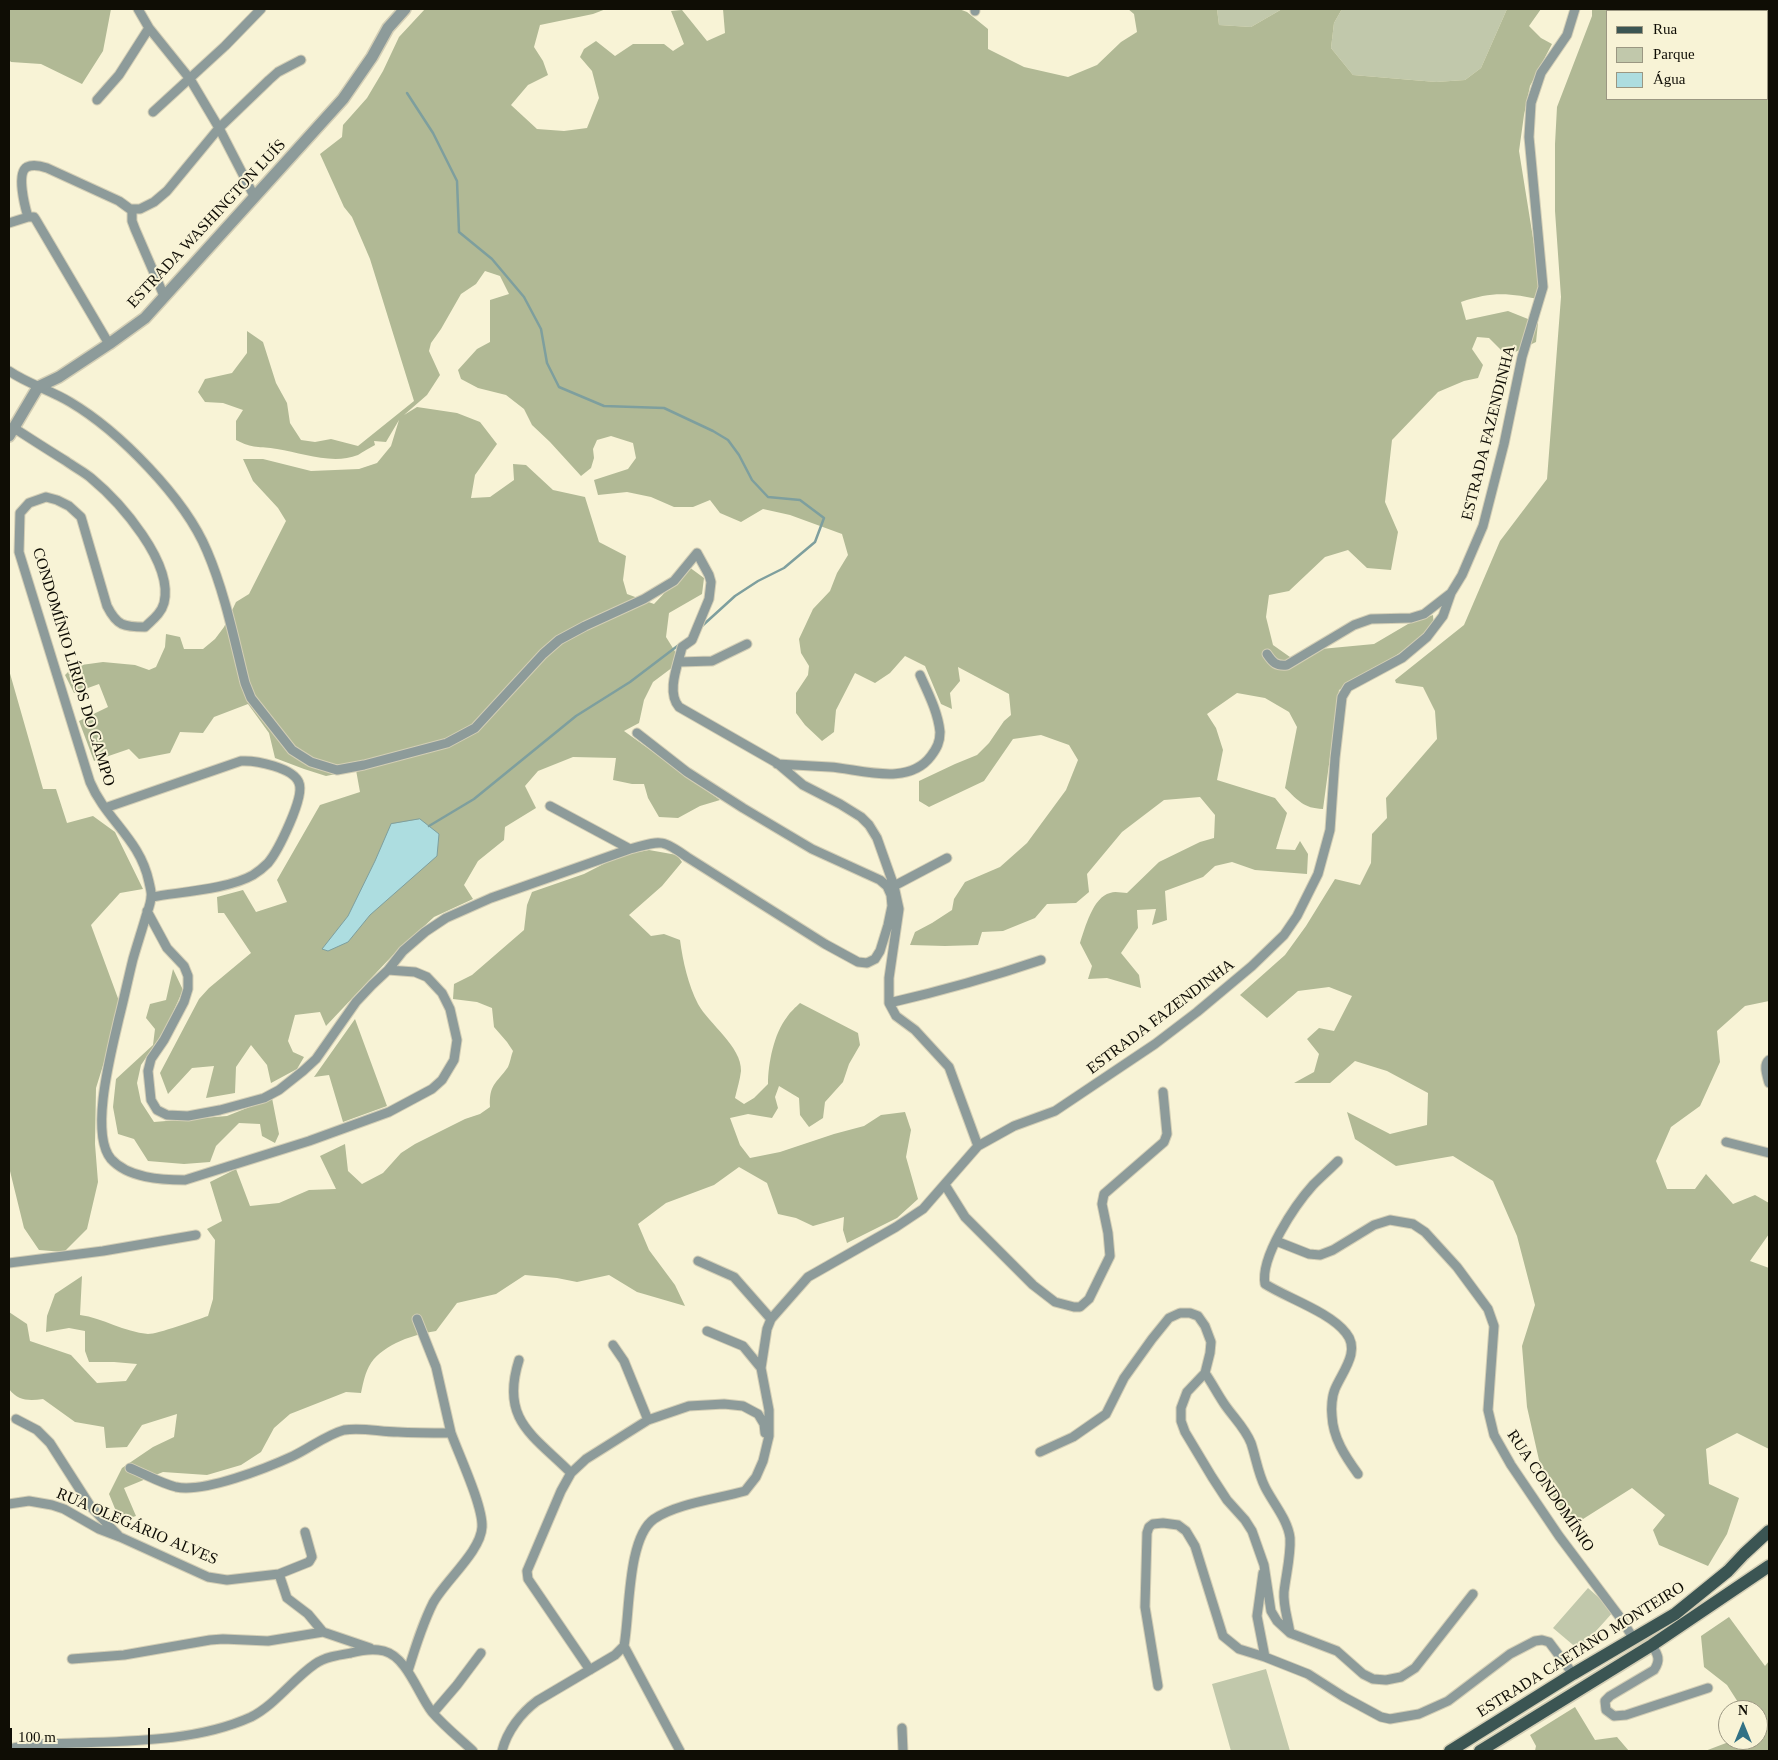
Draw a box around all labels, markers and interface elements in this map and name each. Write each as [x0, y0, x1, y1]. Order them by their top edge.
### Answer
legend [1606, 10, 1768, 100]
text: Rua [1653, 21, 1677, 37]
text: Parque [1653, 46, 1695, 62]
text: Água [1653, 71, 1686, 87]
street label: ESTRADA WASHINGTON LUÍS [124, 136, 290, 312]
street label: ESTRADA FAZENDINHA [1458, 343, 1520, 523]
street label: CONDOMÍNIO LÍRIOS DO CAMPO [27, 545, 119, 789]
street label: ESTRADA FAZENDINHA [1083, 955, 1239, 1079]
street label: RUA CONDOMÍNIO [1502, 1426, 1598, 1556]
street label: RUA OLEGÁRIO ALVES [53, 1484, 221, 1570]
street label: ESTRADA CAETANO MONTEIRO [1474, 1578, 1688, 1722]
north arrow [1718, 1700, 1768, 1750]
text: N [1738, 1703, 1748, 1718]
scale bar [12, 1718, 152, 1750]
text: 100 m [18, 1729, 56, 1745]

